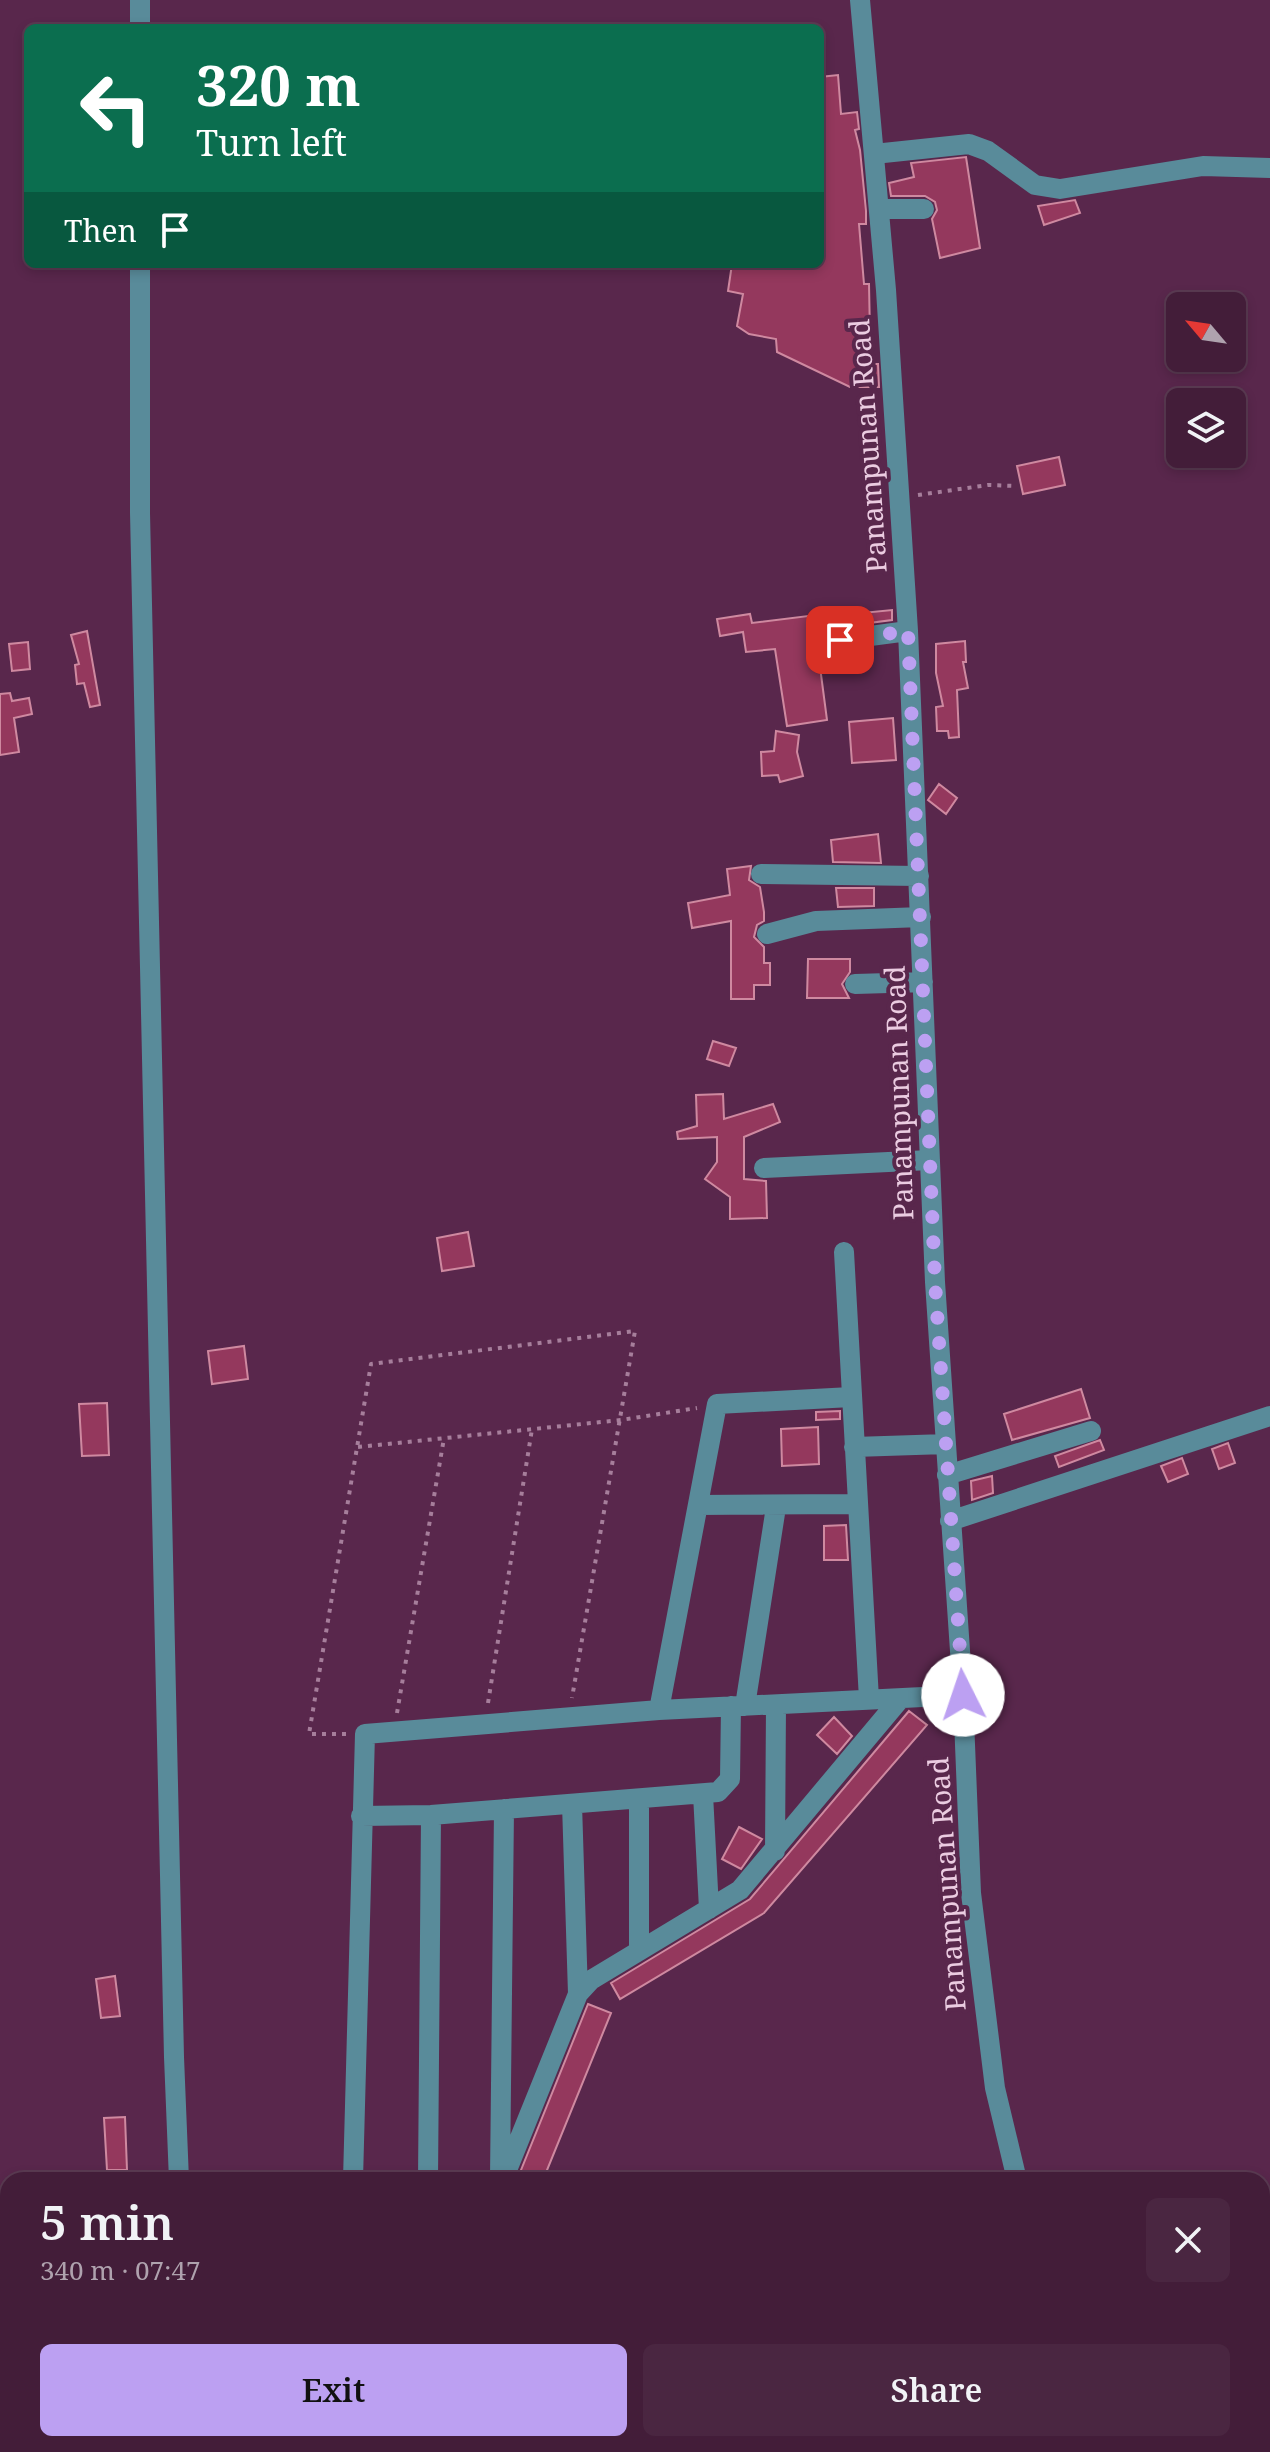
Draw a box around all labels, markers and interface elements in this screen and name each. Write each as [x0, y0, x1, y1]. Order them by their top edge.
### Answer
text: 320 m [196, 46, 361, 122]
icon: left [64, 56, 168, 160]
text: Turn left [196, 118, 347, 167]
icon: arrive [153, 208, 197, 252]
text: Then [64, 210, 137, 251]
north arrow [1166, 292, 1246, 372]
map controls [1166, 292, 1246, 468]
street label: Panampunan Road [839, 318, 895, 574]
button: layers [1166, 388, 1246, 468]
pin [806, 606, 874, 674]
icon: arrive [818, 618, 862, 662]
street label: Panampunan Road [875, 965, 921, 1221]
position arrow [921, 1653, 1005, 1737]
street label: Panampunan Road [918, 1756, 974, 2012]
text: 5 min [40, 2189, 174, 2254]
button: close [1146, 2198, 1230, 2282]
text: 340 m · 07:47 [40, 2252, 201, 2288]
button: Exit [40, 2344, 627, 2436]
button: Share [643, 2344, 1230, 2436]

